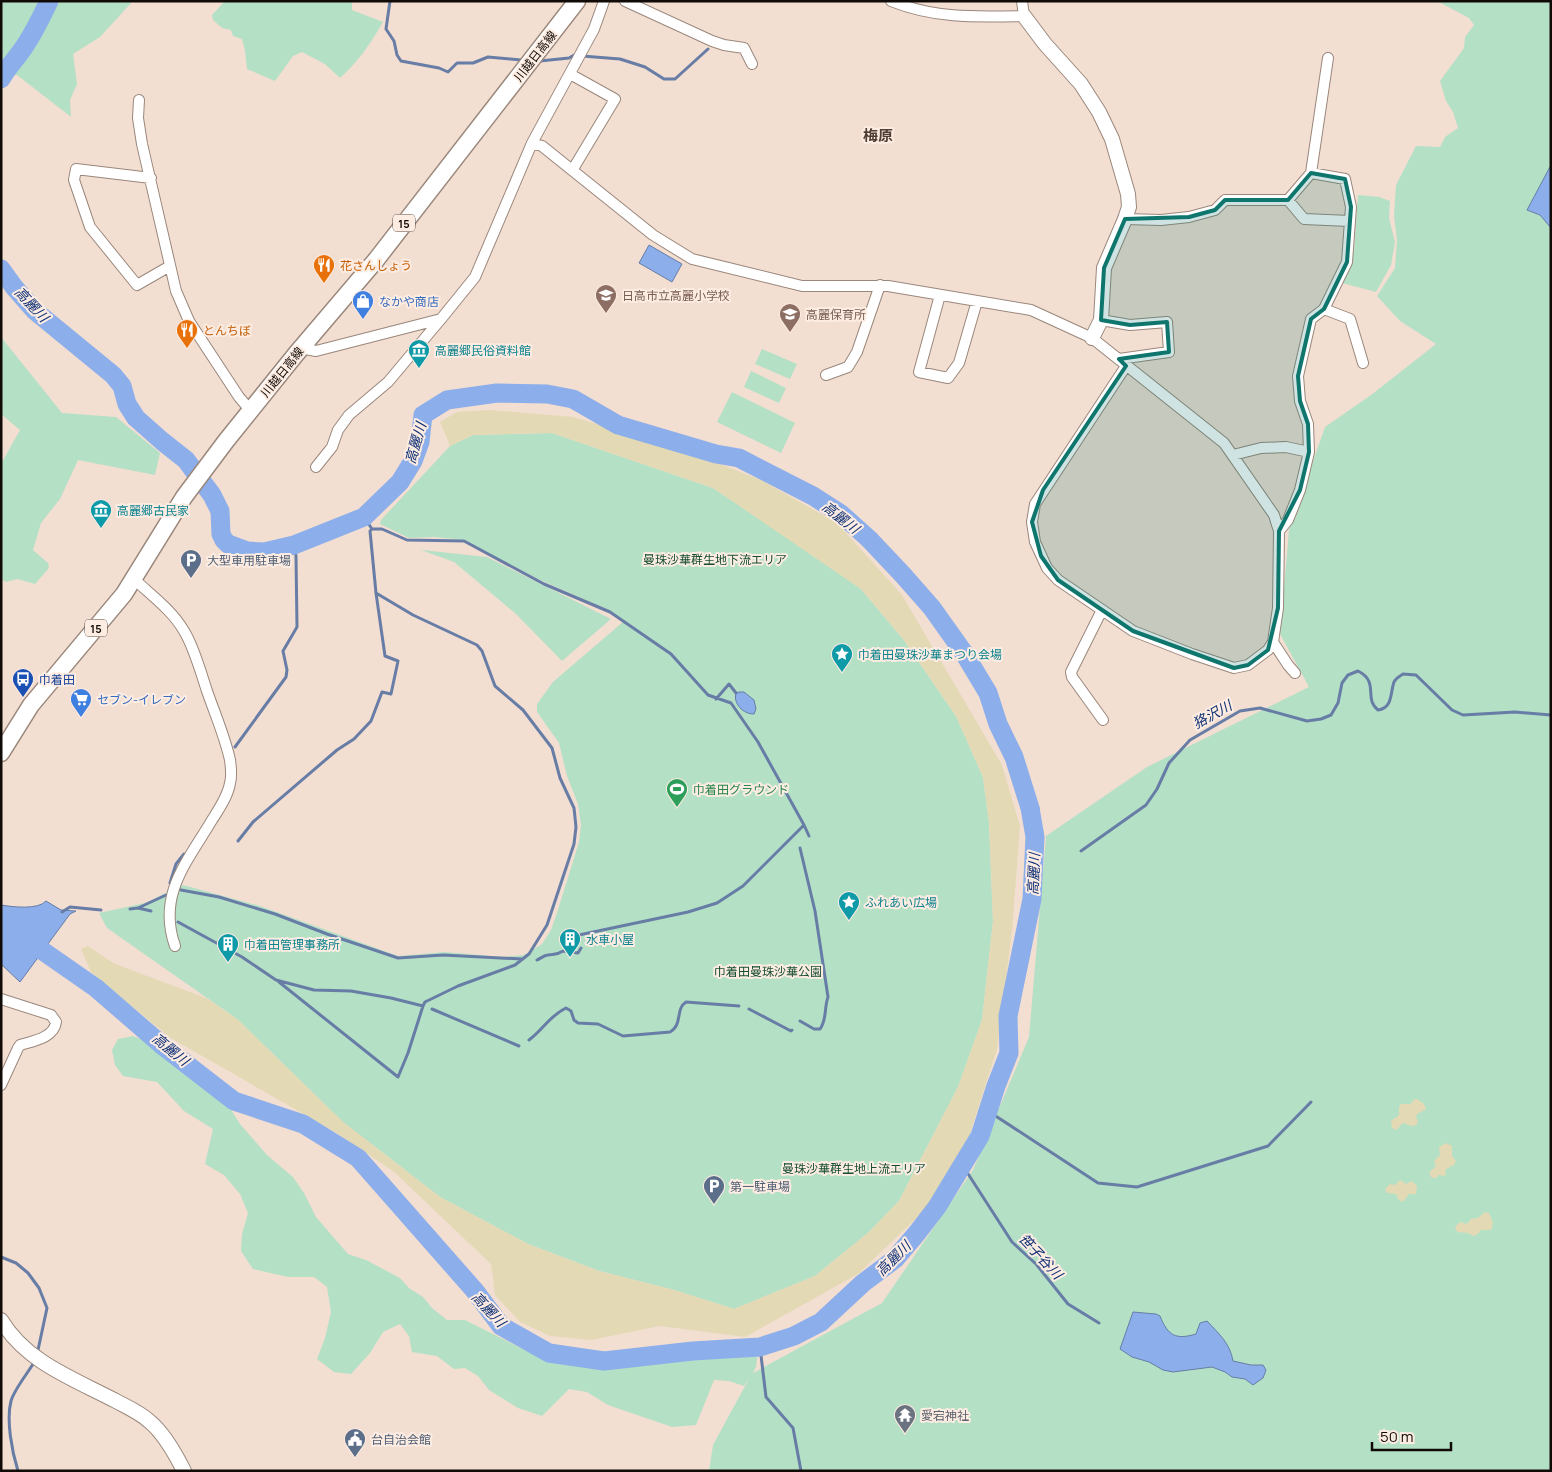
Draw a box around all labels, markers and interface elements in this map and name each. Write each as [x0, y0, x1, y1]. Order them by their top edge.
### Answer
street label: 川越日高線 [510, 27, 560, 85]
district label: 梅原 [863, 125, 893, 146]
road number: 15 [393, 214, 415, 232]
restaurant icon: 花さんしょう [312, 253, 336, 284]
place label: 花さんしょう [340, 257, 412, 274]
water label: 高麗川 [11, 282, 55, 327]
school or university icon: 日高市立高麗小学校 [594, 283, 618, 314]
place label: 日高市立高麗小学校 [622, 287, 730, 304]
shop icon: なかや商店 [351, 289, 375, 320]
place label: なかや商店 [379, 293, 439, 310]
school or university icon: 高麗保育所 [778, 302, 802, 333]
place label: 高麗保育所 [806, 306, 866, 323]
restaurant icon: とんちぼ [175, 318, 199, 349]
place label: とんちぼ [203, 322, 251, 339]
museum icon: 高麗郷民俗資料館 [407, 338, 431, 369]
place label: 高麗郷民俗資料館 [435, 342, 531, 359]
street label: 川越日高線 [257, 343, 307, 401]
water label: 高麗川 [400, 418, 430, 466]
water label: 高麗川 [819, 497, 865, 539]
museum icon: 高麗郷古民家 [89, 498, 113, 529]
place label: 高麗郷古民家 [117, 502, 189, 519]
parking icon: 大型車用駐車場 [179, 548, 203, 579]
park label: 曼珠沙華群生地下流エリア [643, 551, 787, 568]
place label: 大型車用駐車場 [207, 552, 291, 569]
road number: 15 [85, 620, 107, 636]
place icon: 巾着田曼珠沙華まつり会場 [830, 642, 854, 673]
place label: 巾着田曼珠沙華まつり会場 [858, 646, 1002, 663]
bus stop icon: 巾着田 [11, 667, 35, 698]
place label: 巾着田 [39, 671, 75, 688]
supermarket icon: セブン-イレブン [69, 687, 93, 718]
place label: セブン-イレブン [97, 691, 186, 708]
water label: 狢沢川 [1189, 695, 1237, 732]
sports icon: 巾着田グラウンド [665, 777, 689, 808]
place label: 巾着田グラウンド [693, 781, 789, 798]
water label: 高麗川 [1022, 851, 1044, 895]
place icon: ふれあい広場 [837, 890, 861, 921]
place label: ふれあい広場 [865, 894, 937, 911]
building icon: 水車小屋 [558, 927, 582, 958]
place label: 水車小屋 [586, 931, 634, 948]
building icon: 巾着田管理事務所 [216, 932, 240, 963]
place label: 巾着田管理事務所 [244, 936, 340, 953]
park label: 巾着田曼珠沙華公園 [714, 963, 822, 980]
water label: 高麗川 [149, 1028, 195, 1071]
park label: 曼珠沙華群生地上流エリア [782, 1160, 926, 1177]
parking icon: 第一駐車場 [702, 1174, 726, 1205]
place label: 第一駐車場 [730, 1178, 790, 1195]
water label: 笹子谷川 [1015, 1229, 1068, 1284]
water label: 高麗川 [871, 1235, 916, 1280]
water label: 高麗川 [468, 1287, 512, 1332]
temple icon: 愛宕神社 [893, 1403, 917, 1434]
place label: 愛宕神社 [921, 1407, 969, 1424]
scale bar [1372, 1420, 1451, 1452]
text: 50 m [1380, 1426, 1414, 1447]
public building icon: 台自治会館 [343, 1427, 367, 1458]
place label: 台自治会館 [371, 1431, 431, 1448]

